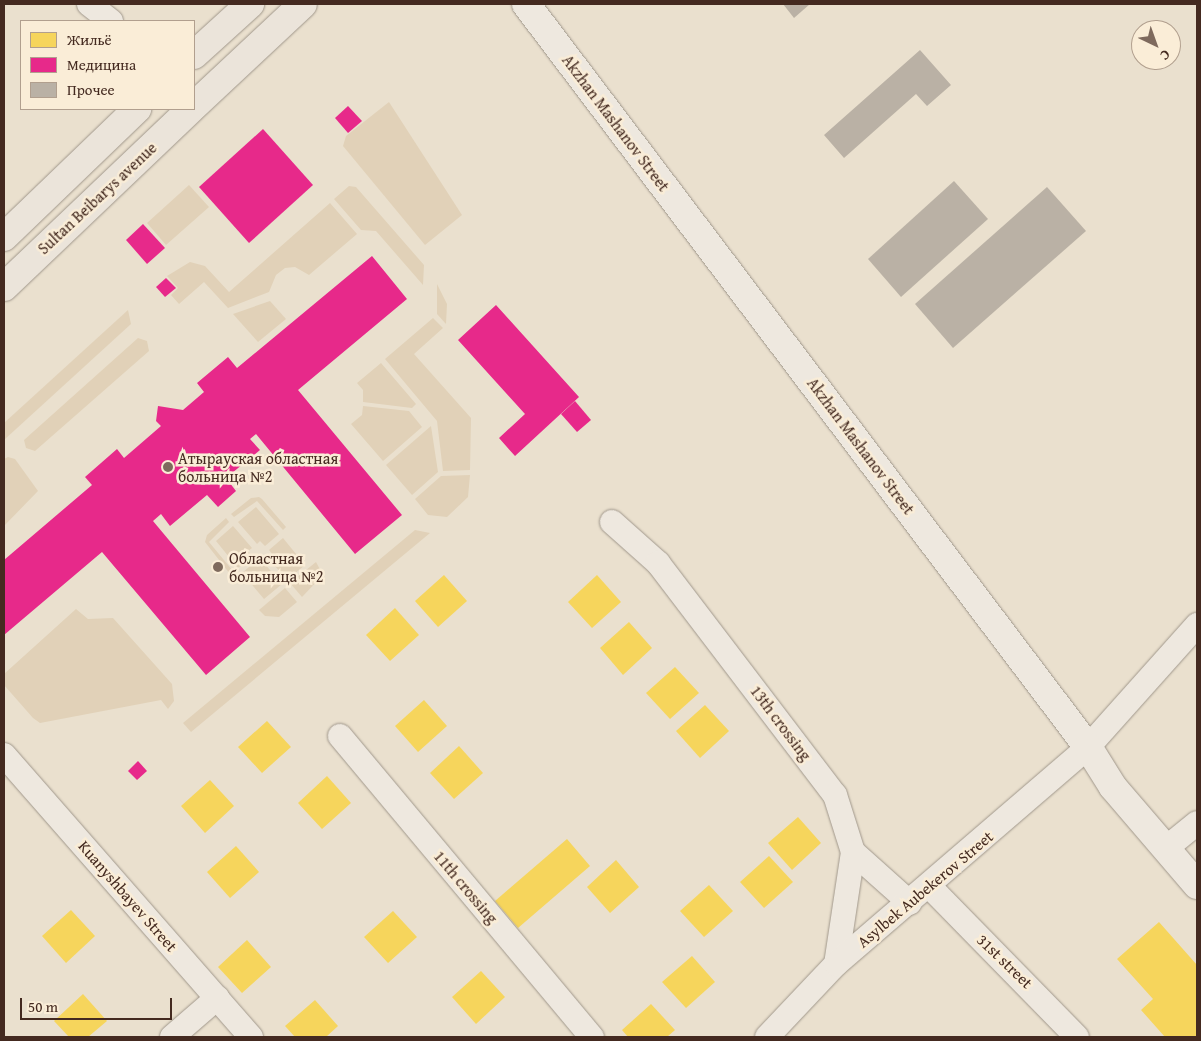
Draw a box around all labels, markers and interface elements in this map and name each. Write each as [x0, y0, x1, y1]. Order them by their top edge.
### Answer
legend [20, 20, 195, 110]
north arrow [1131, 20, 1181, 70]
text: Жильё [67, 29, 112, 50]
text: С [1156, 45, 1175, 65]
street label: Akzhan Mashanov Street [558, 51, 674, 195]
text: Медицина [67, 54, 136, 75]
text: Прочее [67, 79, 115, 100]
street label: Sultan Beibarys avenue [34, 138, 160, 258]
street label: Akzhan Mashanov Street [803, 374, 919, 518]
place label: Атырауская областная больница №2 [178, 448, 338, 486]
marker: Атырауская областная больница №2 [162, 461, 174, 473]
place label: Областная больница №2 [229, 548, 324, 586]
marker: Областная больница №2 [211, 560, 225, 574]
street label: 13th crossing [746, 682, 816, 764]
street label: Asylbek Aubekerov Street [853, 827, 997, 951]
street label: Kuanyshbayev Street [75, 837, 181, 955]
street label: 11th crossing [430, 847, 502, 927]
street label: 31st street [973, 930, 1037, 992]
scale bar [22, 988, 175, 1020]
text: 50 m [28, 996, 58, 1017]

